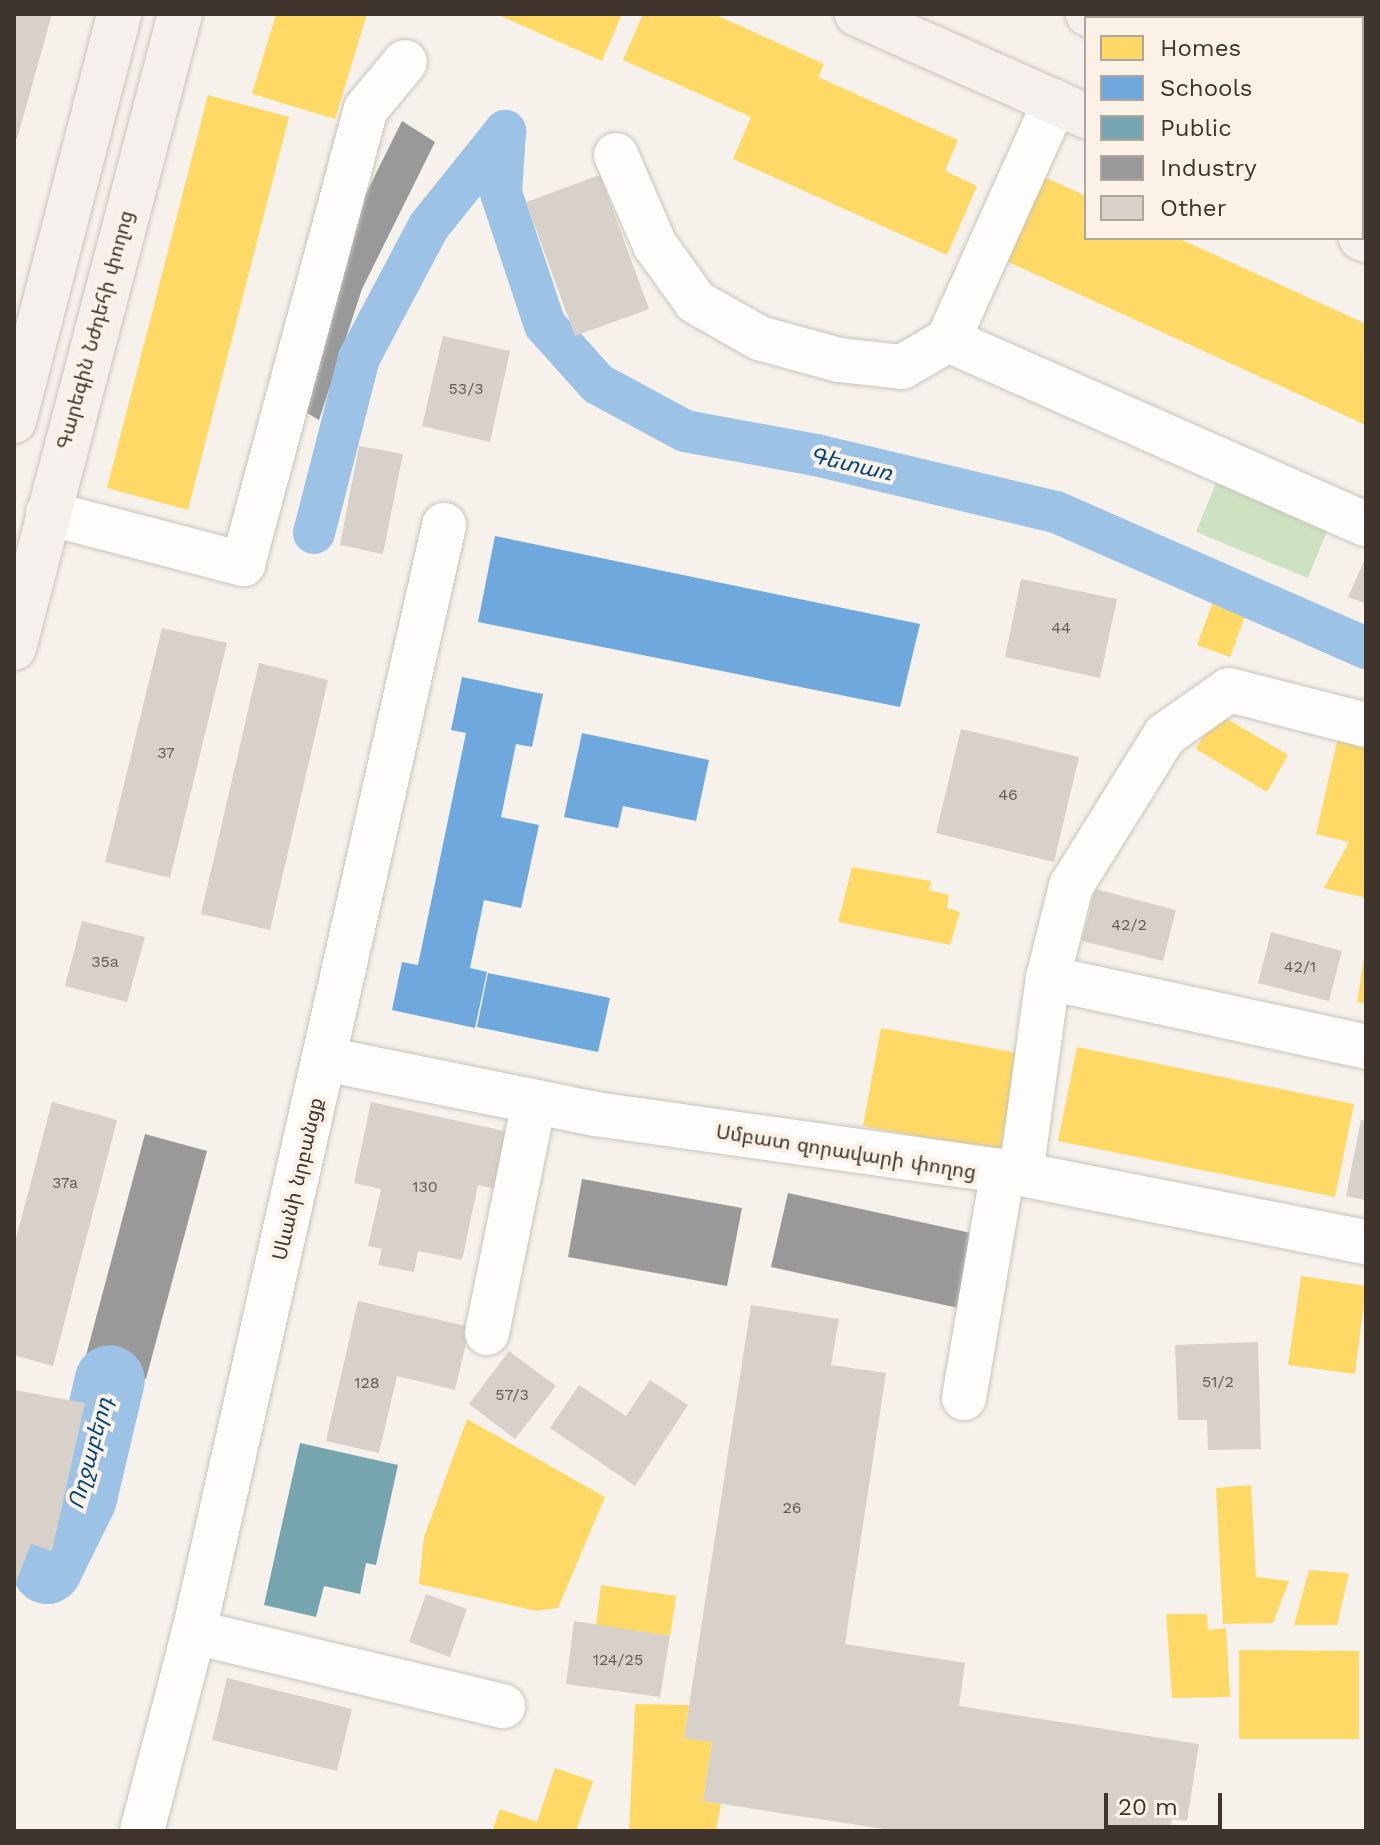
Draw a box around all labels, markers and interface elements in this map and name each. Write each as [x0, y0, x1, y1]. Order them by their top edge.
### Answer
legend [1084, 16, 1364, 240]
text: Homes [1160, 34, 1241, 62]
text: Schools [1160, 74, 1252, 102]
text: Public [1160, 114, 1232, 142]
text: Industry [1160, 154, 1257, 182]
text: Other [1160, 194, 1227, 222]
street label: Գարեգին Նժդեհի փողոց [52, 208, 138, 452]
house number: 53/3 [449, 379, 483, 399]
water label: Գետառ [807, 442, 895, 486]
house number: 44 [1051, 618, 1071, 638]
house number: 37 [157, 743, 175, 763]
house number: 46 [998, 785, 1018, 805]
house number: 42/2 [1111, 915, 1147, 935]
house number: 35a [91, 952, 119, 972]
house number: 42/1 [1284, 957, 1316, 977]
street label: Սևանի նրբանցք [268, 1095, 328, 1263]
street label: Սմբատ զորավարի փողոց [714, 1120, 978, 1184]
house number: 37a [52, 1173, 78, 1193]
house number: 130 [412, 1177, 438, 1197]
house number: 51/2 [1202, 1372, 1234, 1392]
house number: 128 [354, 1373, 380, 1393]
house number: 57/3 [495, 1385, 529, 1405]
water label: Ողջաբերդ [62, 1394, 118, 1512]
house number: 26 [782, 1498, 802, 1518]
house number: 124/25 [593, 1650, 643, 1670]
scale bar [1108, 1777, 1226, 1827]
text: 20 m [1118, 1793, 1178, 1821]

